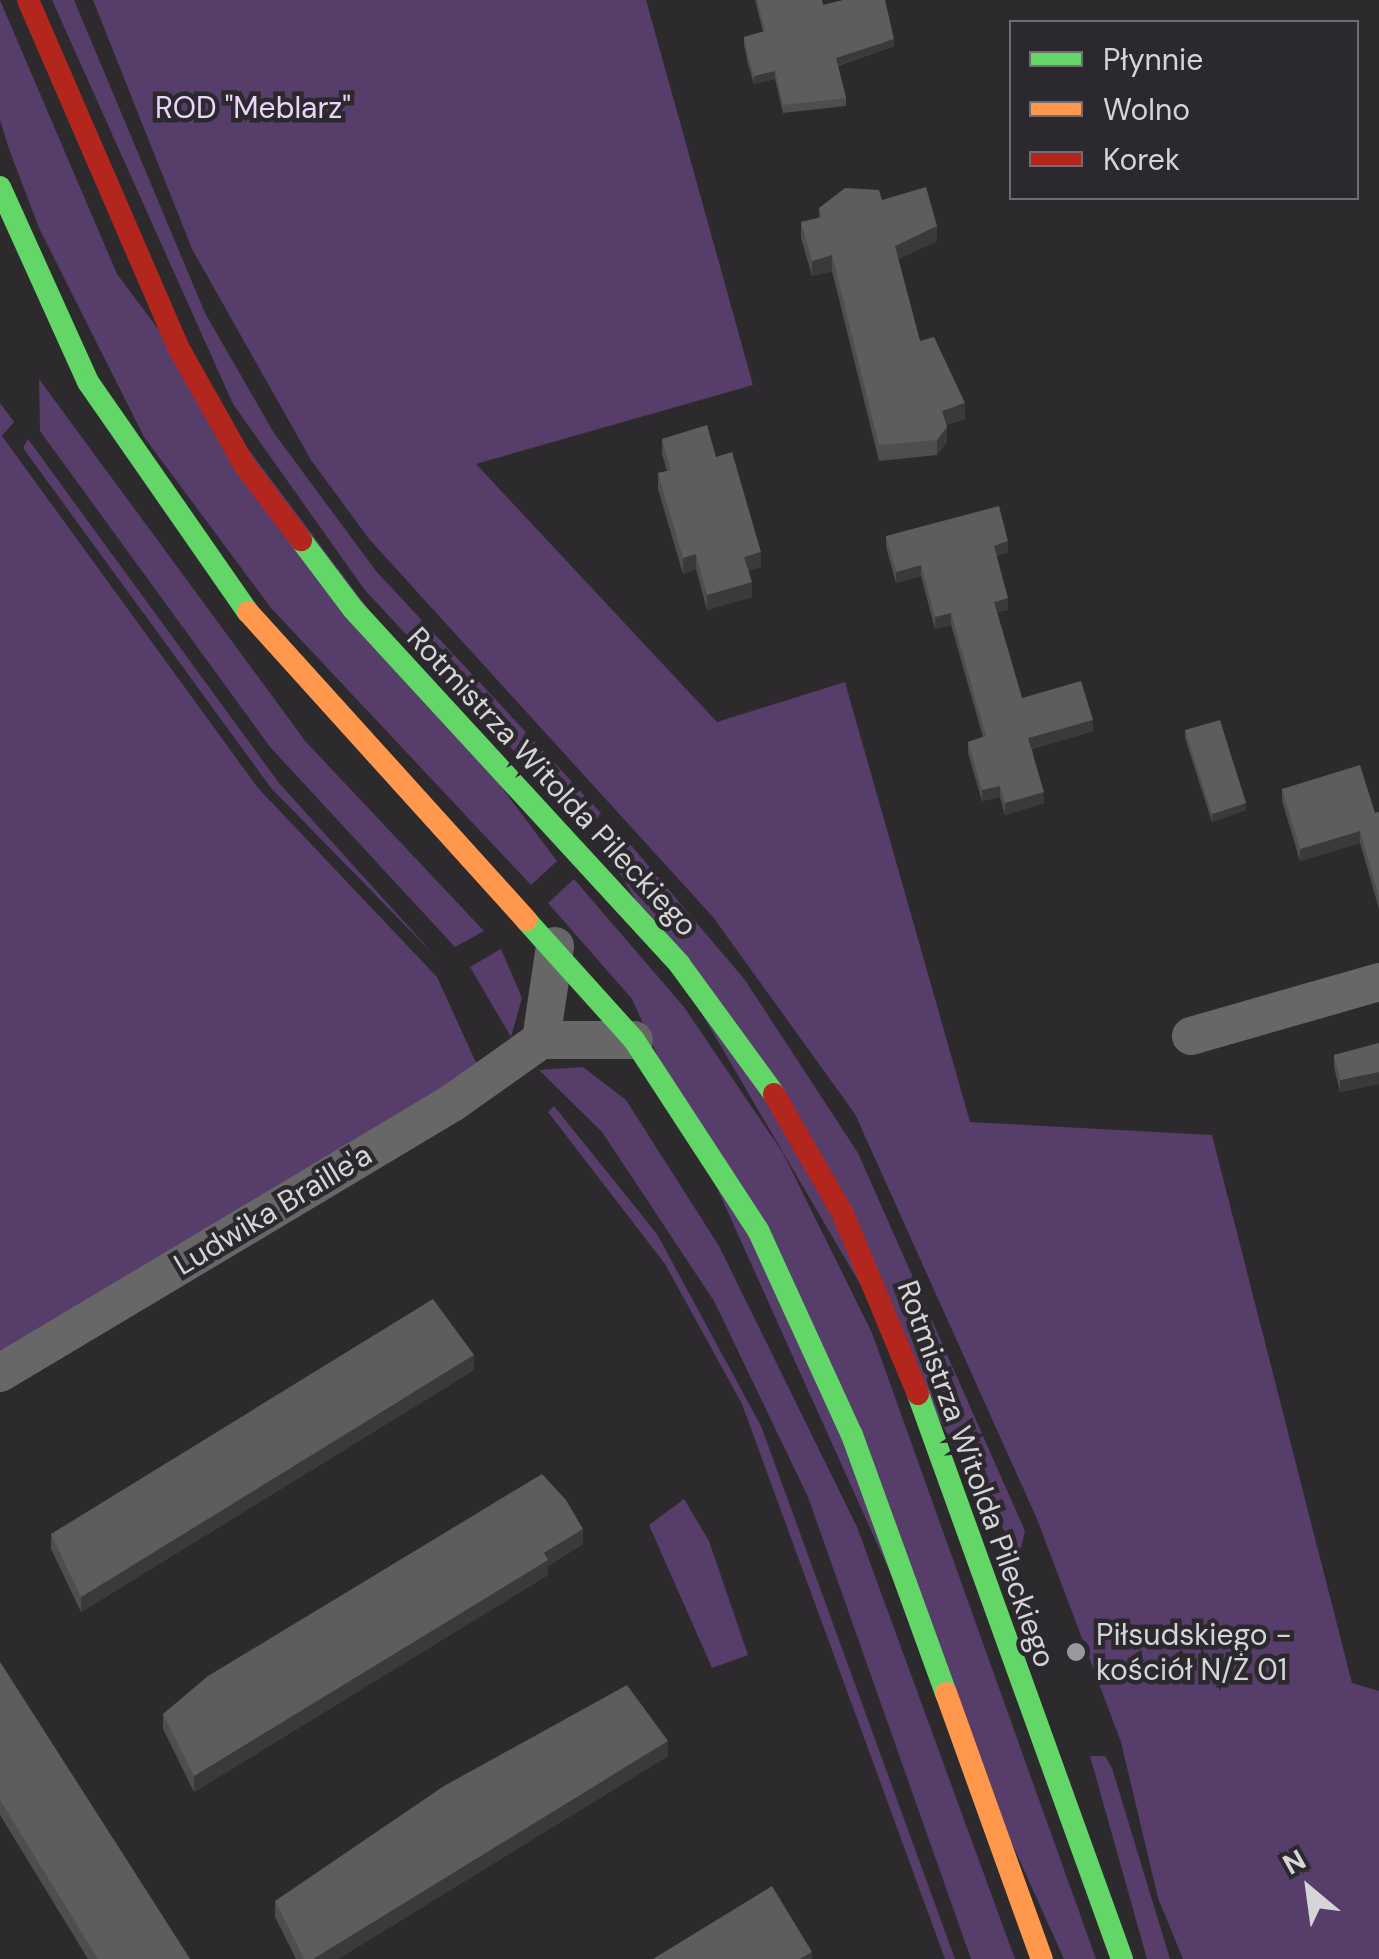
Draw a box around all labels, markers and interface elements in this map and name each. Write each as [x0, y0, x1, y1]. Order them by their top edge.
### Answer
legend [1009, 20, 1359, 200]
text: Płynnie [1103, 40, 1203, 79]
park label: ROD "Meblarz" [155, 90, 351, 126]
text: Wolno [1103, 90, 1190, 129]
text: Korek [1103, 140, 1180, 179]
street label: Rotmistrza Witolda Pileckiego [399, 620, 705, 944]
street label: Ludwika Braille'a [168, 1137, 378, 1283]
street label: Rotmistrza Witolda Pileckiego [889, 1276, 1063, 1672]
place label: Piłsudskiego - kościół N/Ż 01 [1096, 1617, 1292, 1688]
marker: Piłsudskiego - kościół N/Ż 01 [1065, 1641, 1087, 1663]
north arrow [1259, 1839, 1359, 1939]
text: N [1276, 1841, 1312, 1883]

